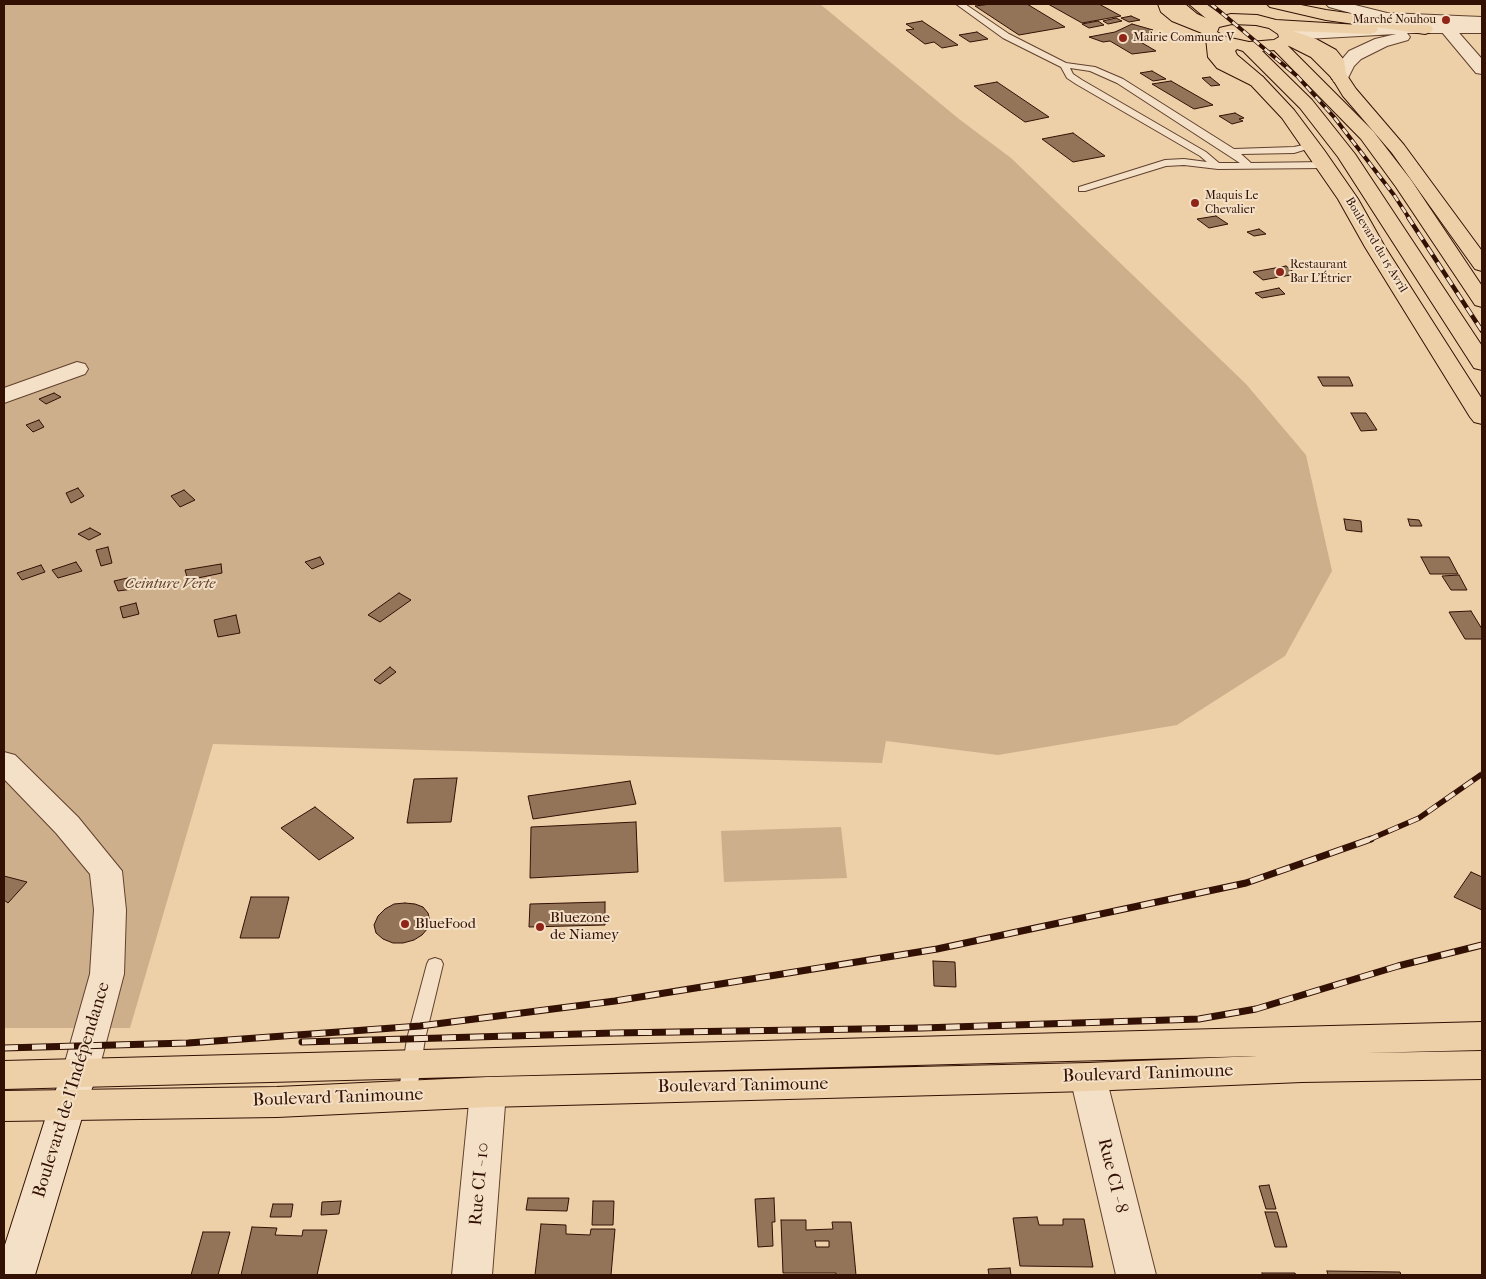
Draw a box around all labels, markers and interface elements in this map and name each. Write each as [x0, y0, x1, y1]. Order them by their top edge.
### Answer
place label: Marché Nouhou [1353, 13, 1436, 27]
marker: Marché Nouhou [1440, 14, 1452, 26]
place label: Mairie Commune V [1133, 31, 1234, 45]
marker: Mairie Commune V [1117, 32, 1129, 44]
place label: Maquis Le Chevalier [1205, 189, 1258, 217]
street label: Boulevard du 15 Avril [1342, 195, 1410, 295]
marker: Maquis Le Chevalier [1189, 197, 1201, 209]
place label: Restaurant Bar L’Étrier [1290, 258, 1351, 286]
marker: Restaurant Bar L’Étrier [1274, 266, 1286, 278]
park label: Ceinture Verte [125, 575, 215, 593]
place label: Bluezone de Niamey [550, 909, 619, 944]
place label: BlueFood [415, 915, 476, 933]
marker: BlueFood [399, 918, 411, 930]
marker: Bluezone de Niamey [534, 921, 546, 933]
street label: Boulevard de l'Indépendance [29, 979, 115, 1201]
street label: Boulevard Tanimoune [1062, 1060, 1234, 1088]
street label: Boulevard Tanimoune [657, 1074, 829, 1098]
street label: Boulevard Tanimoune [252, 1084, 424, 1112]
street label: Rue CI - 8 [1092, 1136, 1132, 1216]
street label: Rue CI - 10 [466, 1142, 494, 1226]

